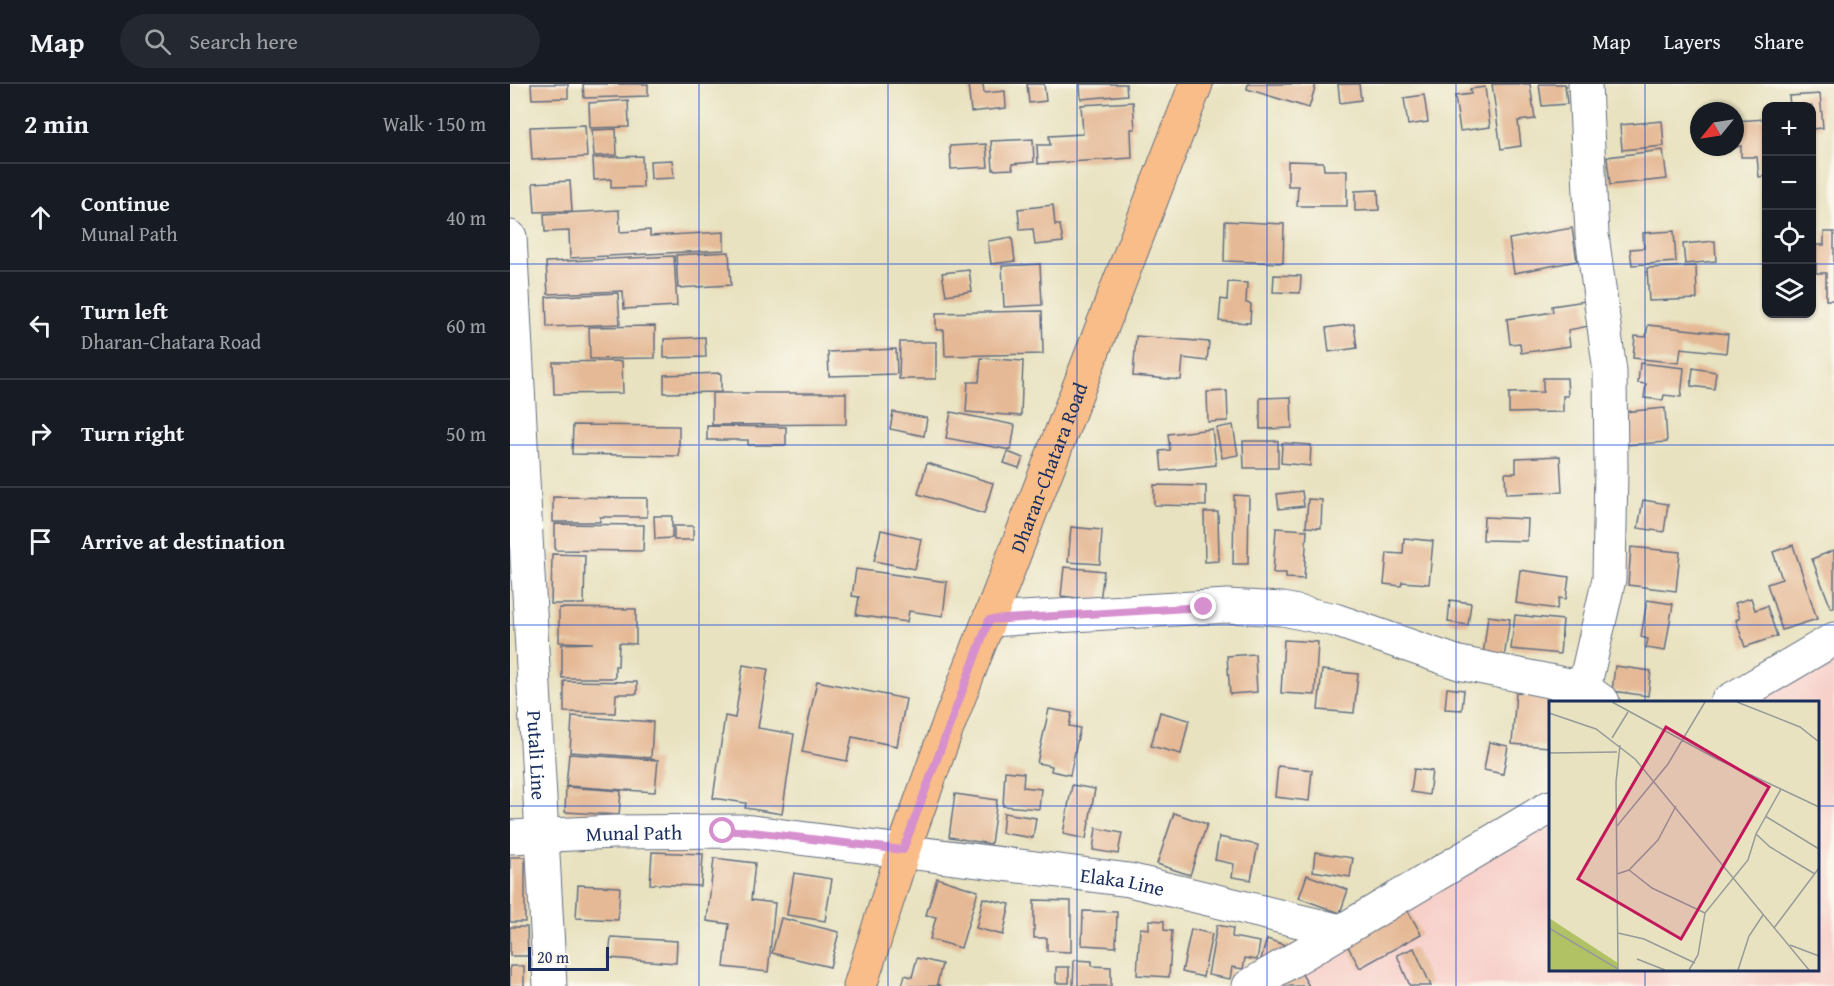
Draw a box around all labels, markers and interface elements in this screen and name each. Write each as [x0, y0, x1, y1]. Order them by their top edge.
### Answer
search box [120, 14, 540, 68]
text: Map [30, 21, 84, 62]
icon: search [141, 25, 174, 58]
text: Search here [189, 25, 298, 57]
text: Map [1592, 26, 1631, 57]
text: Layers [1664, 26, 1721, 57]
text: Share [1754, 26, 1804, 57]
north arrow [1690, 102, 1744, 156]
map controls [1762, 102, 1816, 318]
button: + [1762, 102, 1816, 156]
text: 2 min [24, 104, 89, 143]
text: Walk · 150 m [383, 109, 486, 138]
button: − [1762, 156, 1816, 210]
text: Continue [81, 187, 170, 219]
icon: ahead [24, 201, 57, 234]
text: 40 m [446, 203, 486, 232]
button: locate [1762, 210, 1816, 264]
text: Munal Path [81, 219, 177, 248]
button: layers [1762, 264, 1816, 318]
text: Turn left [81, 295, 168, 327]
icon: left [24, 309, 57, 342]
text: 60 m [446, 311, 486, 340]
text: Dharan-Chatara Road [81, 327, 261, 356]
street label: Dharan-Chatara Road [1002, 378, 1094, 556]
icon: right [24, 417, 57, 450]
text: Turn right [81, 417, 184, 449]
text: 50 m [446, 419, 486, 448]
icon: arrive [24, 525, 57, 558]
text: Arrive at destination [81, 525, 285, 557]
route end [1190, 593, 1216, 619]
inset map [1549, 701, 1819, 971]
street label: Putali Line [521, 710, 555, 801]
street label: Munal Path [585, 817, 682, 848]
route start [709, 817, 735, 843]
street label: Elaka Line [1079, 859, 1168, 903]
scale bar [528, 944, 609, 972]
text: 20 m [537, 945, 569, 969]

